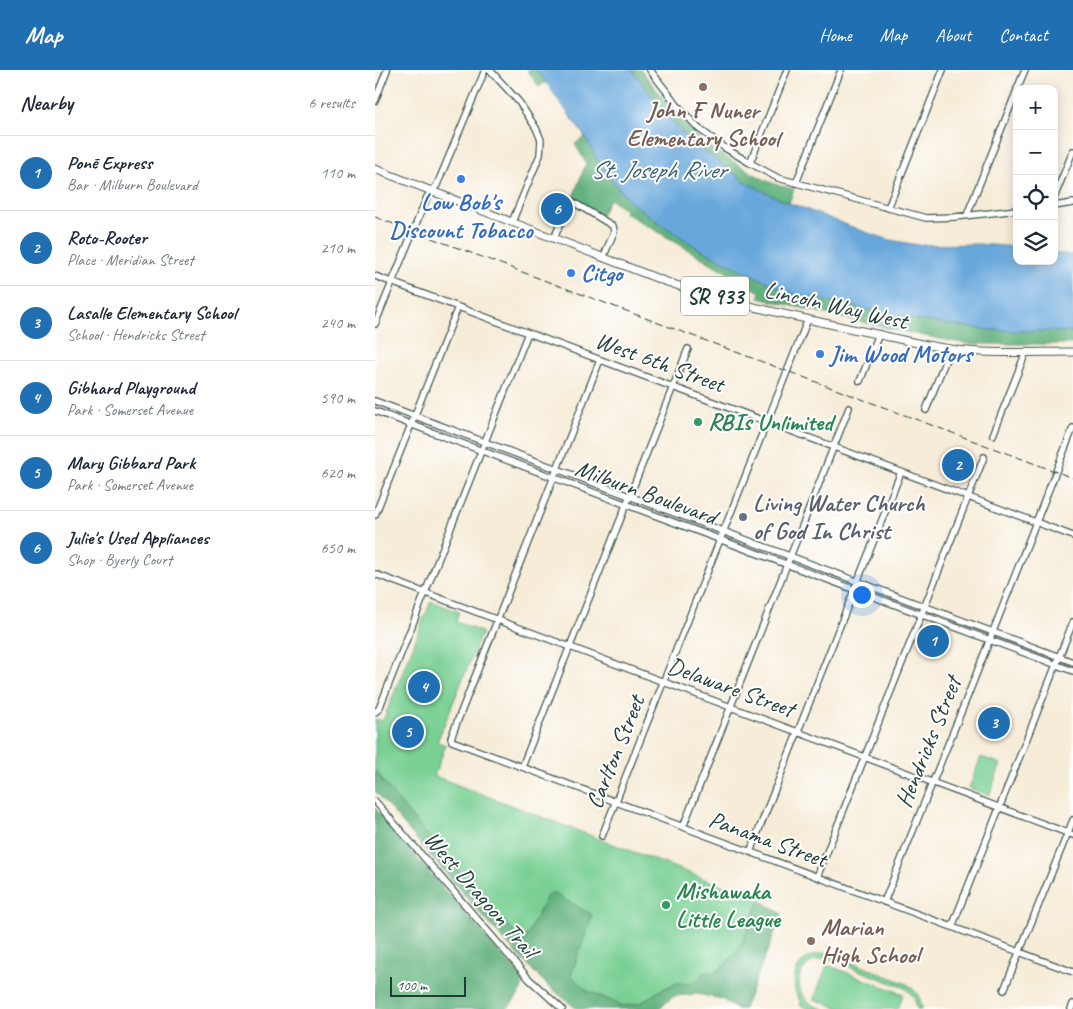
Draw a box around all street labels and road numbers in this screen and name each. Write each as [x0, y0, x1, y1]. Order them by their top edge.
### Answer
street label: Lincoln Way West [762, 274, 912, 336]
road number: SR 933 [681, 277, 749, 316]
street label: West 6th Street [592, 325, 730, 400]
street label: Milburn Boulevard [571, 453, 724, 533]
street label: Delaware Street [664, 650, 801, 725]
street label: Hendricks Street [888, 669, 969, 812]
street label: Carlton Street [579, 689, 652, 813]
street label: Panama Street [705, 804, 833, 875]
street label: West Dragoon Trail [418, 825, 547, 966]

